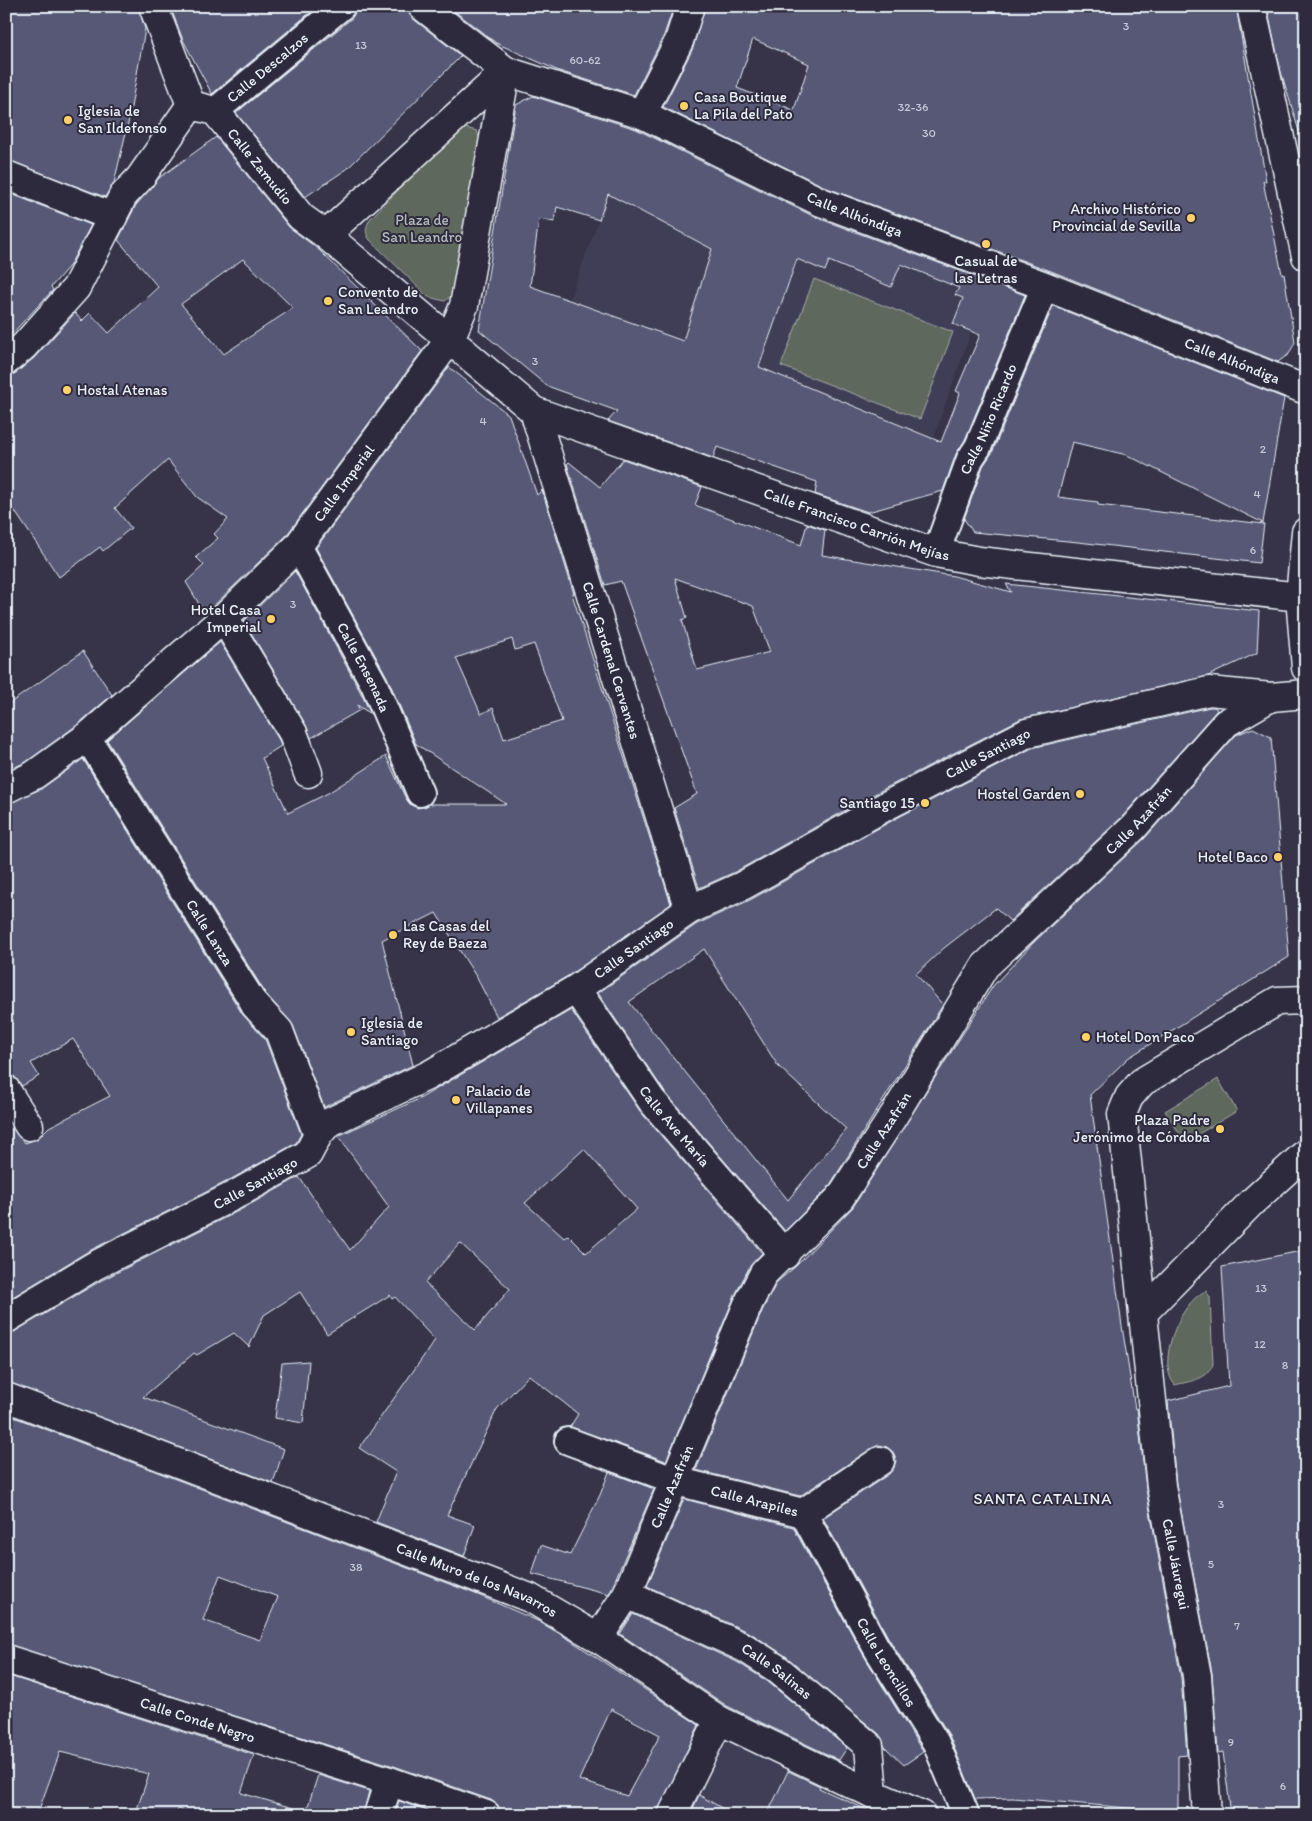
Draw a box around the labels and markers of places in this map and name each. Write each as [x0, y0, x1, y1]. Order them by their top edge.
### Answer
place label: Casa Boutique La Pila del Pato [694, 88, 793, 123]
marker: Casa Boutique La Pila del Pato [678, 100, 690, 112]
place label: Iglesia de San Ildefonso [78, 102, 167, 137]
marker: Iglesia de San Ildefonso [62, 114, 74, 126]
place label: Archivo Histórico Provincial de Sevilla [1052, 200, 1182, 235]
marker: Archivo Histórico Provincial de Sevilla [1185, 212, 1197, 224]
marker: Casual de las Letras [980, 238, 992, 250]
place label: Casual de las Letras [954, 252, 1018, 287]
place label: Convento de San Leandro [338, 283, 418, 318]
marker: Convento de San Leandro [322, 295, 334, 307]
place label: Hostal Atenas [77, 381, 168, 399]
marker: Hostal Atenas [61, 384, 73, 396]
place label: Hotel Casa Imperial [191, 601, 262, 636]
marker: Hotel Casa Imperial [265, 613, 277, 625]
place label: Hostel Garden [977, 785, 1070, 803]
marker: Hostel Garden [1074, 788, 1086, 800]
place label: Santiago 15 [839, 794, 915, 812]
marker: Santiago 15 [919, 797, 931, 809]
place label: Hotel Baco [1198, 848, 1268, 866]
marker: Hotel Baco [1272, 851, 1284, 863]
place label: Las Casas del Rey de Baeza [403, 917, 490, 952]
marker: Las Casas del Rey de Baeza [387, 929, 399, 941]
place label: Iglesia de Santiago [361, 1014, 423, 1049]
marker: Iglesia de Santiago [345, 1026, 357, 1038]
place label: Hotel Don Paco [1096, 1028, 1195, 1046]
marker: Hotel Don Paco [1080, 1031, 1092, 1043]
place label: Palacio de Villapanes [466, 1082, 533, 1117]
marker: Palacio de Villapanes [450, 1094, 462, 1106]
place label: Plaza Padre Jerónimo de Córdoba [1073, 1111, 1210, 1146]
marker: Plaza Padre Jerónimo de Córdoba [1214, 1123, 1226, 1135]

